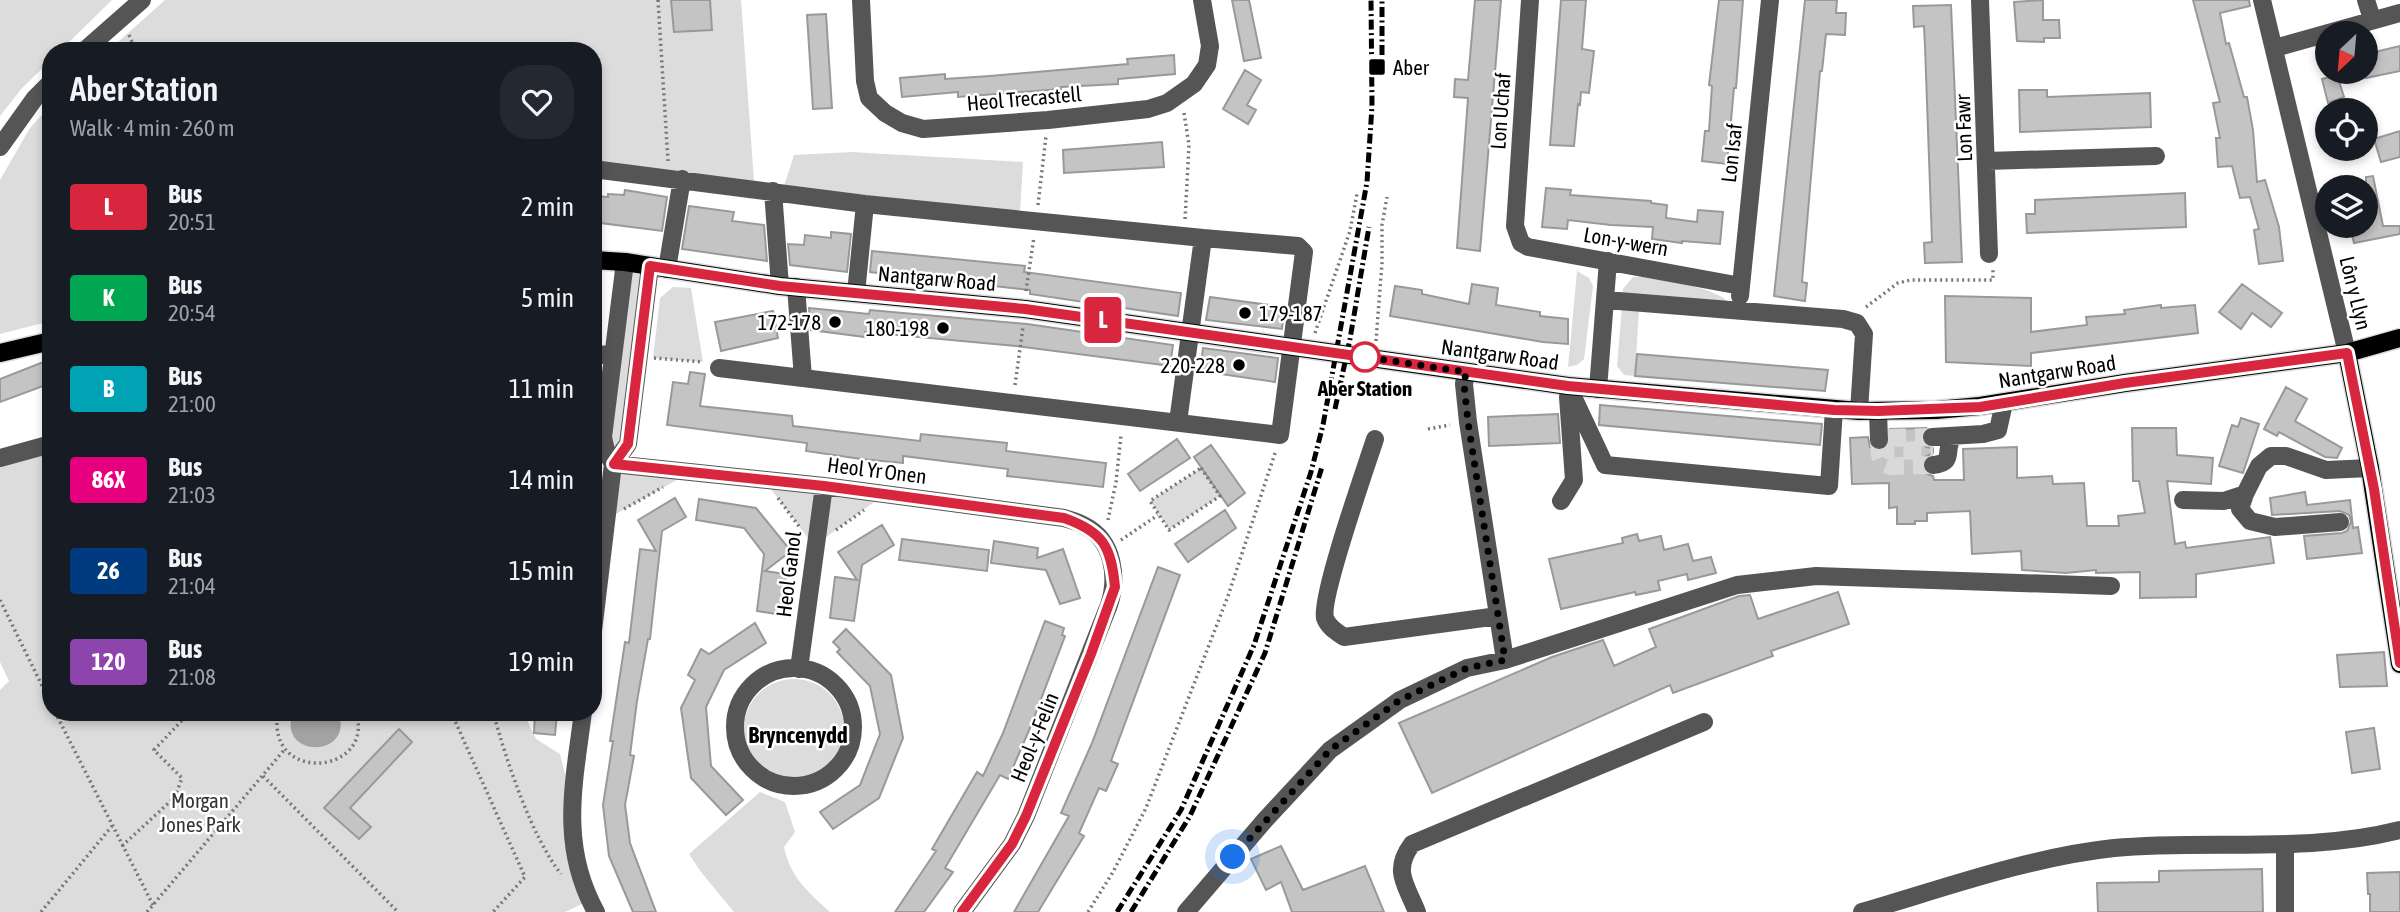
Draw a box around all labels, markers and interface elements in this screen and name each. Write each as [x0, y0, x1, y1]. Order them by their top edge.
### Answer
north arrow [2315, 21, 2378, 84]
map controls [2315, 21, 2378, 238]
place label: Aber [1393, 55, 1430, 79]
marker: Aber [1367, 57, 1387, 77]
button: heart [500, 65, 574, 139]
text: Aber Station [70, 70, 218, 108]
street label: Lon Uchaf [1485, 72, 1515, 150]
street label: Heol Trecastell [966, 81, 1083, 115]
street label: Lon Fawr [1950, 93, 1976, 162]
button: locate [2315, 98, 2378, 161]
text: Walk · 4 min · 260 m [70, 115, 234, 141]
street label: Lon Isaf [1716, 122, 1746, 184]
button: layers [2315, 175, 2378, 238]
text: Bus [168, 179, 202, 209]
text: 2 min [521, 192, 574, 222]
text: L [104, 193, 113, 220]
text: 20:51 [168, 209, 216, 235]
street label: Lon-y-wern [1582, 222, 1670, 260]
street label: Lôn y Llyn [2335, 254, 2377, 332]
street label: Nantgarw Road [877, 261, 997, 295]
text: Bus [168, 270, 202, 300]
text: 5 min [521, 283, 574, 313]
text: K [103, 284, 114, 311]
line badge: L [1080, 297, 1126, 343]
text: 20:54 [168, 300, 216, 326]
place label: 179-187 [1259, 301, 1322, 325]
marker: 179-187 [1237, 305, 1253, 321]
text: L [1098, 306, 1108, 333]
place label: 172-178 [758, 310, 821, 334]
marker: 172-178 [827, 314, 843, 330]
place label: 180-198 [866, 316, 929, 340]
marker: 180-198 [935, 320, 951, 336]
street label: Nantgarw Road [1440, 334, 1560, 374]
marker: Aber Station [1350, 342, 1380, 372]
street label: Nantgarw Road [1997, 350, 2117, 392]
place label: 220-228 [1161, 353, 1225, 377]
marker: 220-228 [1231, 357, 1247, 373]
text: Bus [168, 361, 202, 391]
text: 11 min [509, 374, 574, 404]
text: B [103, 375, 114, 402]
place label: Aber Station [1317, 376, 1412, 400]
text: 21:00 [168, 391, 216, 417]
text: Bus [168, 452, 202, 482]
street label: Heol Yr Onen [826, 452, 928, 488]
text: 14 min [509, 465, 574, 495]
text: 86X [92, 466, 125, 493]
text: 21:03 [168, 482, 216, 508]
street label: Heol Ganol [771, 529, 805, 618]
text: Bus [168, 543, 202, 573]
text: 15 min [509, 556, 574, 586]
text: 26 [97, 557, 120, 584]
text: 21:04 [168, 573, 216, 599]
text: Bus [168, 634, 202, 664]
text: 19 min [509, 647, 574, 677]
text: 120 [92, 648, 125, 675]
text: 21:08 [168, 664, 216, 690]
street label: Heol-y-Felin [1005, 689, 1063, 785]
district label: Bryncenydd [748, 722, 848, 748]
park label: Morgan Jones Park [159, 788, 241, 836]
your location [1215, 839, 1250, 874]

